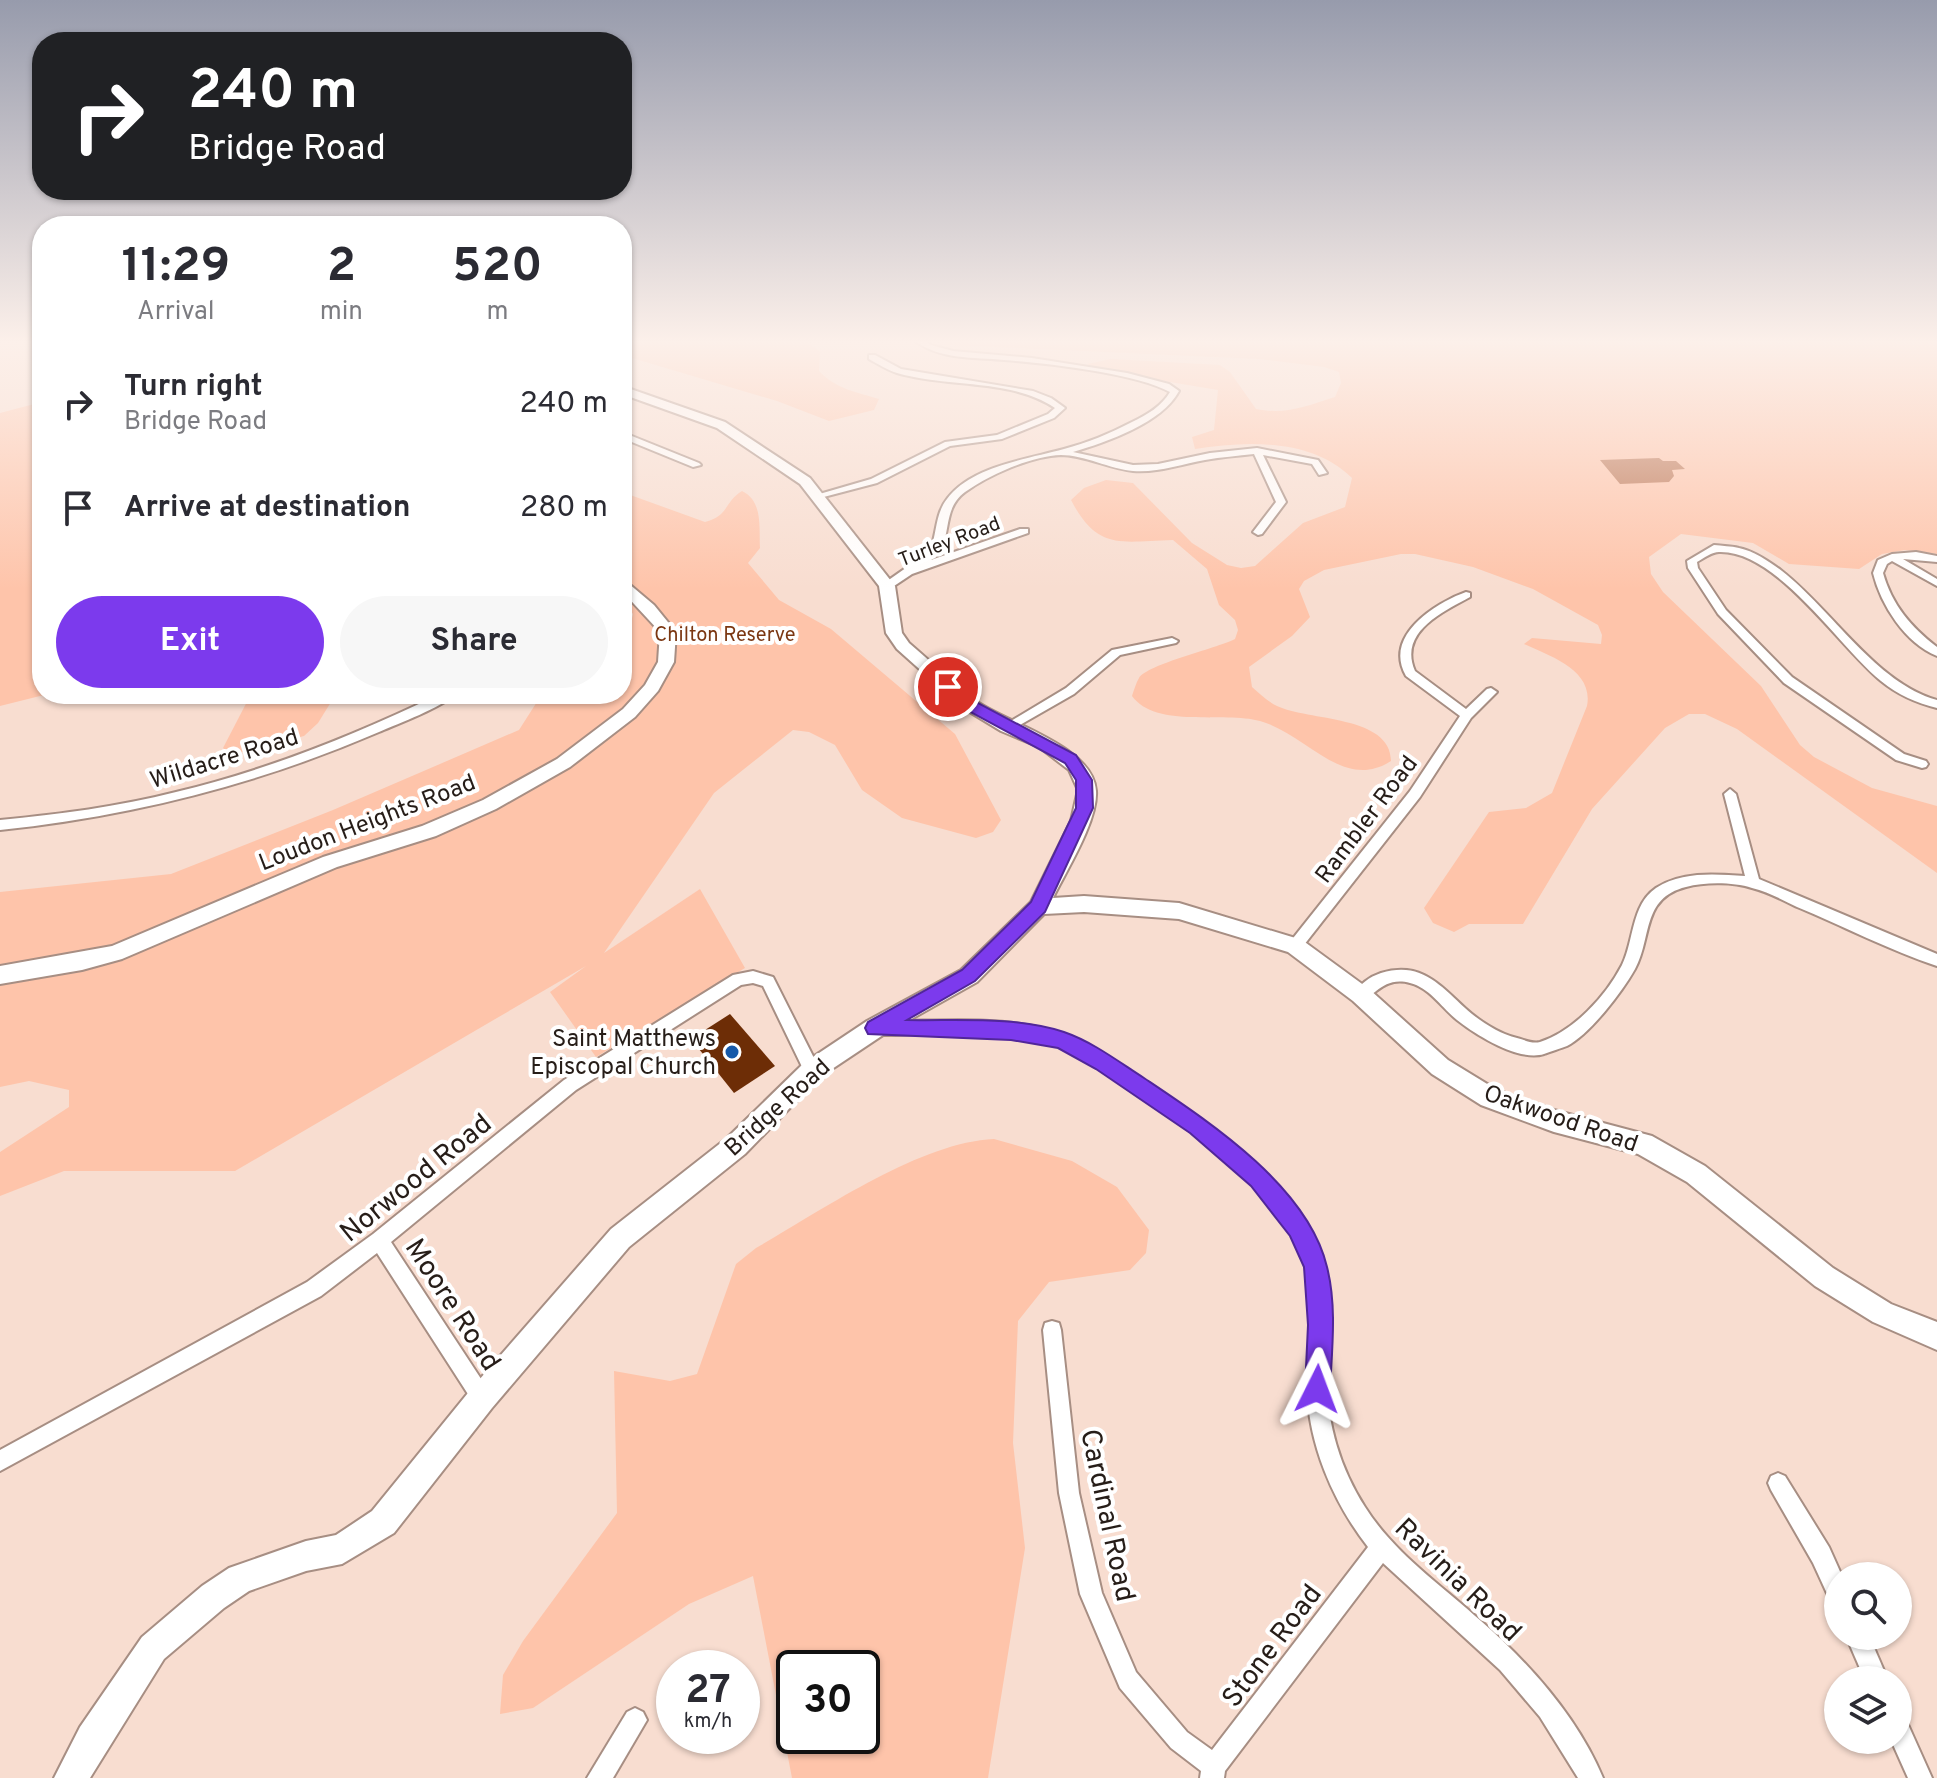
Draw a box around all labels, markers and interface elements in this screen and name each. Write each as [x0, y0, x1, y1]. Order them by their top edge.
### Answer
text: 240 m [188, 58, 358, 128]
icon: right [56, 64, 160, 168]
text: Bridge Road [188, 127, 386, 173]
text: 11:29 [121, 238, 230, 298]
text: 2 [327, 238, 356, 298]
text: 520 [452, 238, 543, 298]
text: Arrival [137, 296, 215, 329]
text: min [320, 296, 363, 329]
text: m [486, 296, 508, 329]
text: Turn right [124, 369, 262, 406]
icon: right [56, 382, 100, 426]
text: 240 m [520, 386, 608, 423]
text: Bridge Road [124, 406, 267, 439]
icon: arrive [56, 486, 100, 530]
text: Arrive at destination [124, 490, 410, 527]
text: 280 m [520, 490, 608, 527]
street label: Turley Road [895, 512, 1004, 574]
button: Exit [56, 596, 324, 688]
button: Share [340, 596, 608, 688]
park label: Chilton Reserve [654, 623, 796, 649]
pin [914, 653, 982, 721]
icon: arrive [926, 665, 970, 709]
street label: Wildacre Road [147, 723, 303, 797]
street label: Rambler Road [1310, 750, 1425, 890]
street label: Loudon Heights Road [255, 769, 480, 879]
place label: Saint Matthews Episcopal Church [530, 1025, 716, 1083]
marker: Saint Matthews Episcopal Church [723, 1043, 741, 1061]
street label: Bridge Road [719, 1053, 837, 1164]
street label: Oakwood Road [1479, 1079, 1641, 1160]
street label: Norwood Road [334, 1107, 500, 1252]
street label: Moore Road [395, 1233, 508, 1379]
position arrow [1275, 1347, 1359, 1431]
street label: Cardinal Road [1070, 1426, 1142, 1605]
street label: Ravinia Road [1386, 1511, 1528, 1651]
map controls [1824, 1562, 1912, 1754]
button: search [1824, 1562, 1912, 1650]
street label: Stone Road [1215, 1578, 1331, 1716]
speed limit sign: 30 [776, 1650, 880, 1754]
button: layers [1824, 1666, 1912, 1754]
text: 27 [685, 1667, 731, 1717]
text: km/h [684, 1709, 732, 1735]

